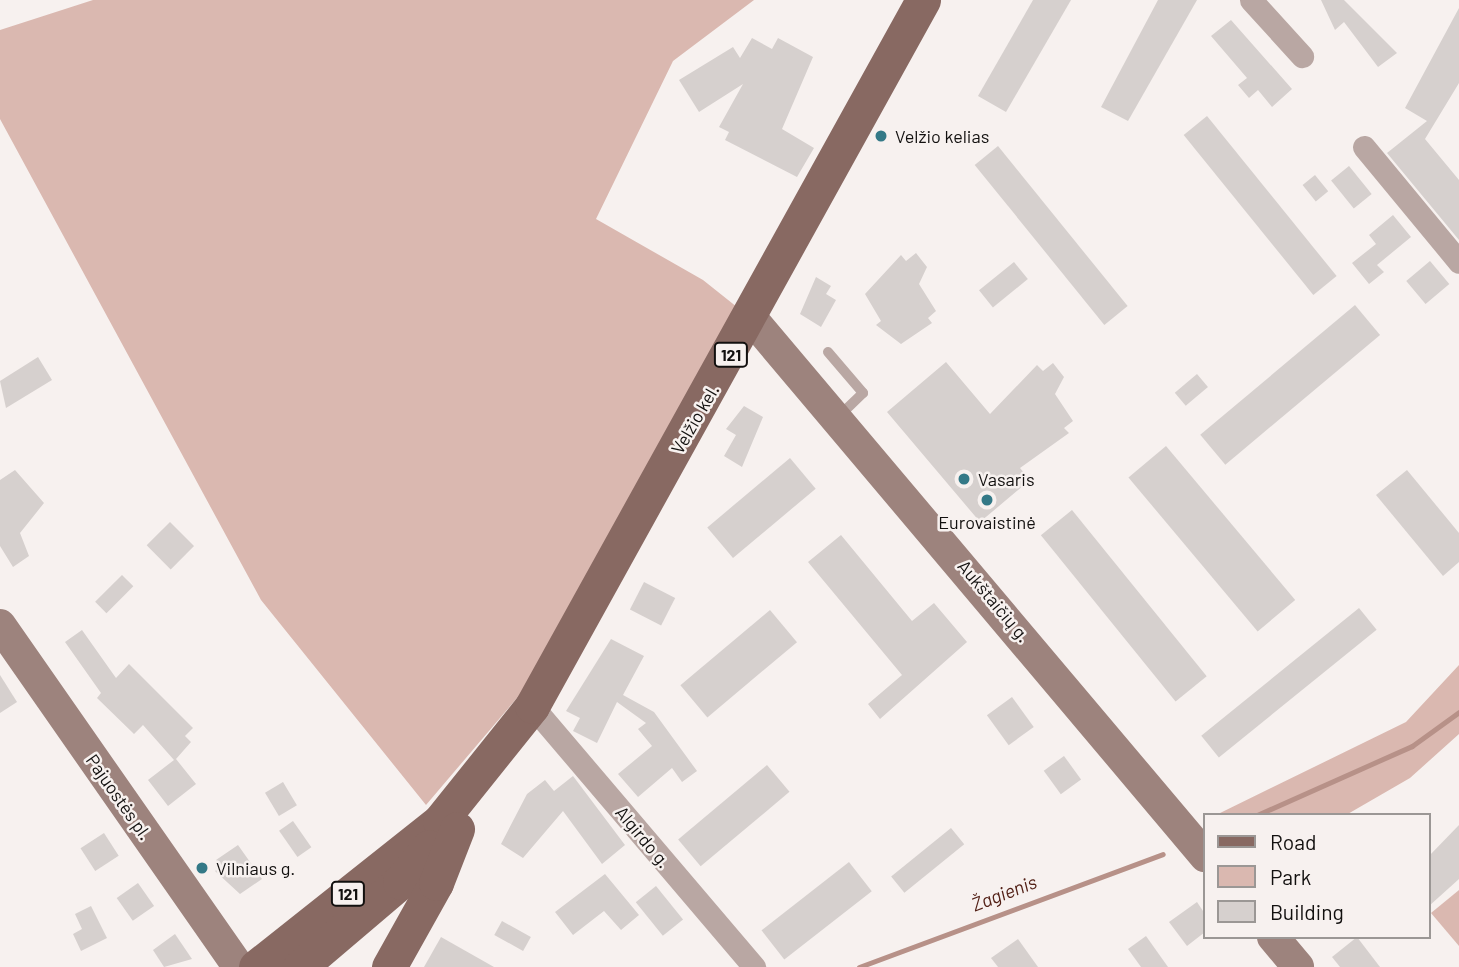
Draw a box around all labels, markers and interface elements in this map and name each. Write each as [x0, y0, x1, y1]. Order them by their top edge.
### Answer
place label: Velžio kelias [895, 125, 989, 147]
marker: Velžio kelias [873, 128, 889, 144]
road number: 121 [714, 342, 748, 368]
street label: Velžio kel. [666, 380, 724, 458]
place label: Vasaris [978, 468, 1035, 490]
marker: Vasaris [956, 471, 972, 487]
marker: Eurovaistinė [979, 492, 995, 508]
place label: Eurovaistinė [938, 511, 1036, 533]
street label: Aukštaičių g. [953, 556, 1035, 646]
street label: Pajuostės pl. [82, 750, 156, 844]
street label: Algirdo g. [611, 802, 675, 872]
legend [1204, 813, 1431, 939]
text: Road [1270, 829, 1316, 854]
place label: Vilniaus g. [216, 857, 295, 879]
marker: Vilniaus g. [194, 860, 210, 876]
text: Park [1270, 864, 1311, 889]
water label: Žagienis [968, 870, 1040, 916]
road number: 121 [330, 881, 366, 906]
text: Building [1270, 899, 1344, 924]

